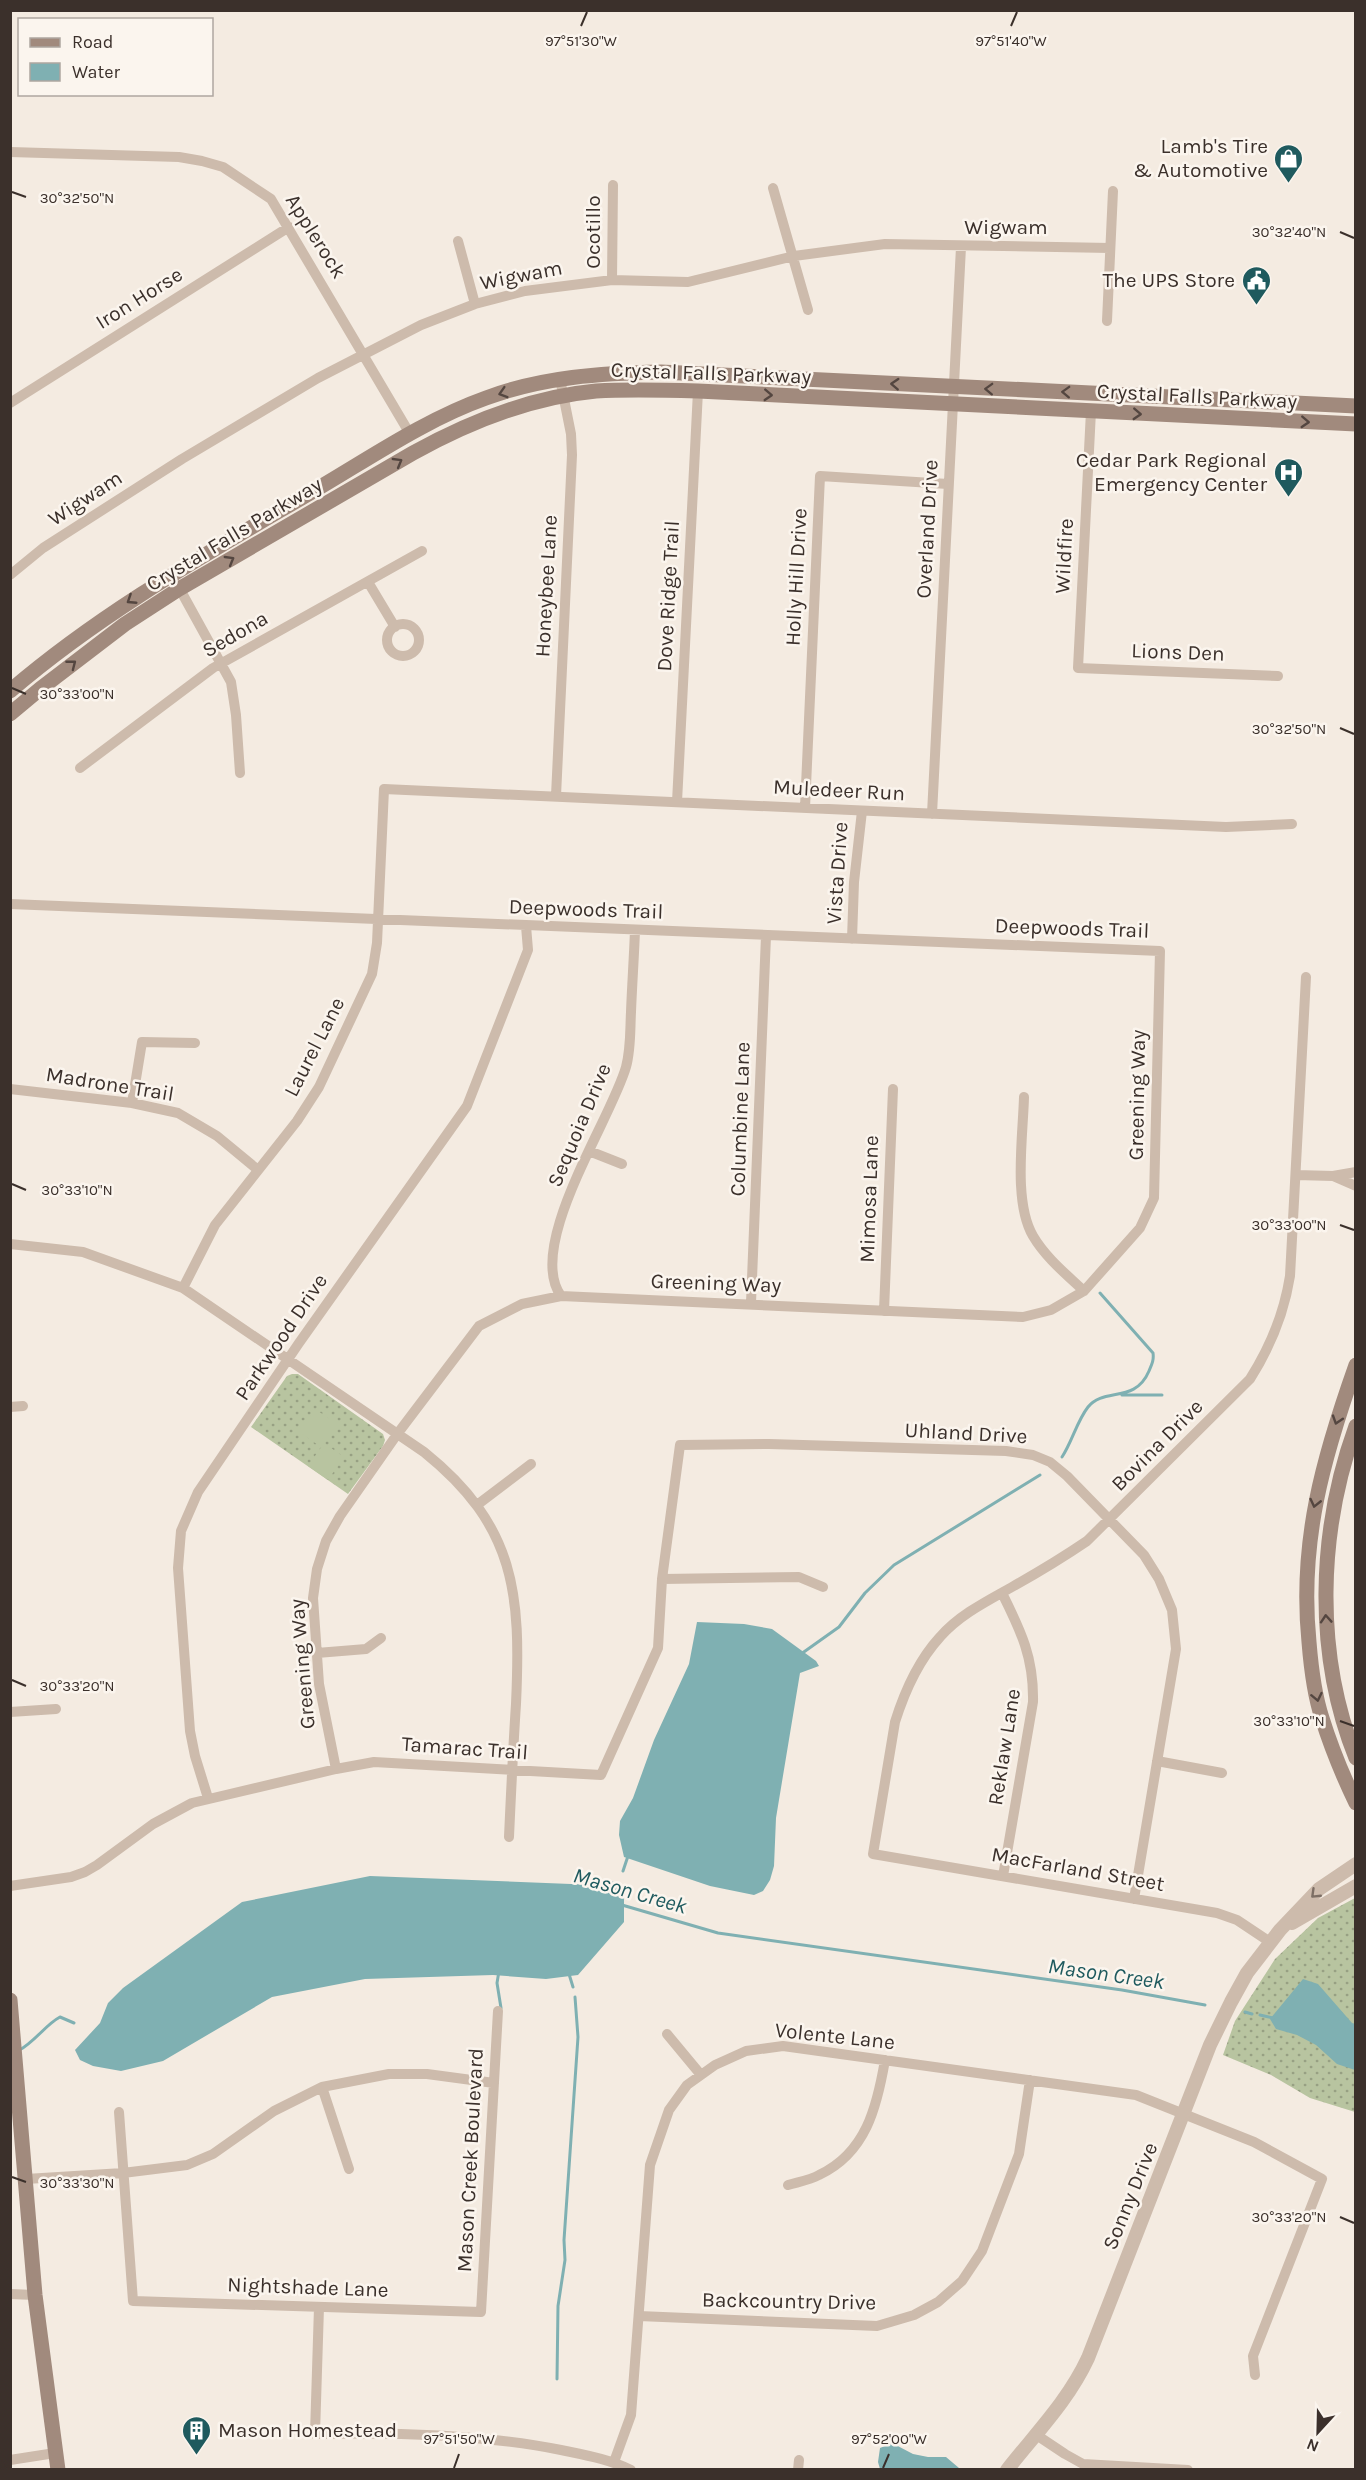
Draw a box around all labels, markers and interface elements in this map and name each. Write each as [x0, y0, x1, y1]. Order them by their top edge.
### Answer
legend [18, 18, 213, 96]
text: Road [72, 31, 113, 53]
text: 97°51'30"W [545, 32, 618, 50]
text: 97°51'40"W [975, 32, 1047, 50]
text: Water [72, 61, 120, 83]
place label: Lamb's Tire & Automotive [1133, 134, 1268, 182]
shop icon: Lamb's Tire & Automotive [1273, 142, 1305, 184]
text: 30°32'50"N [40, 189, 114, 207]
street label: Applerock [281, 189, 351, 283]
street label: Ocotillo [581, 195, 605, 269]
street label: Wigwam [964, 215, 1048, 239]
text: 30°32'40"N [1252, 223, 1326, 241]
street label: Wigwam [478, 255, 564, 295]
street label: Iron Horse [91, 262, 187, 334]
public building icon: The UPS Store [1240, 264, 1272, 306]
place label: The UPS Store [1103, 268, 1235, 292]
street label: Crystal Falls Parkway [610, 358, 812, 389]
one-way arrow [891, 378, 900, 391]
street label: Crystal Falls Parkway [1096, 379, 1298, 413]
one-way arrow [984, 382, 993, 395]
one-way arrow [1062, 385, 1071, 398]
one-way arrow [498, 386, 509, 398]
one-way arrow [764, 388, 773, 401]
one-way arrow [1133, 407, 1142, 420]
one-way arrow [1301, 416, 1310, 429]
place label: Cedar Park Regional Emergency Center [1076, 448, 1267, 496]
hospital icon: Cedar Park Regional Emergency Center [1272, 456, 1304, 498]
one-way arrow [392, 457, 403, 469]
street label: Overland Drive [911, 459, 943, 599]
street label: Wigwam [44, 465, 126, 531]
street label: Crystal Falls Parkway [142, 472, 326, 596]
street label: Holly Hill Drive [780, 507, 812, 647]
street label: Honeybee Lane [530, 514, 562, 658]
street label: Wildfire [1050, 518, 1078, 594]
street label: Dove Ridge Trail [652, 520, 684, 672]
one-way arrow [224, 555, 234, 567]
one-way arrow [127, 592, 137, 604]
street label: Sedona [198, 606, 272, 662]
street label: Lions Den [1131, 638, 1225, 666]
one-way arrow [65, 660, 76, 671]
text: 30°33'00"N [39, 685, 115, 703]
text: 30°32'50"N [1252, 720, 1326, 738]
street label: Muledeer Run [772, 775, 906, 805]
street label: Vista Drive [821, 821, 853, 925]
street label: Deepwoods Trail [508, 894, 664, 924]
street label: Deepwoods Trail [994, 913, 1150, 943]
street label: Laurel Lane [279, 993, 349, 1101]
street label: Greening Way [1124, 1029, 1150, 1160]
street label: Columbine Lane [725, 1041, 755, 1197]
street label: Sequoia Drive [542, 1060, 616, 1190]
street label: Madrone Trail [44, 1062, 176, 1106]
street label: Mimosa Lane [855, 1135, 883, 1263]
text: 30°33'10"N [41, 1181, 113, 1199]
text: 30°33'00"N [1251, 1216, 1327, 1234]
street label: Parkwood Drive [230, 1269, 332, 1405]
street label: Greening Way [650, 1269, 782, 1297]
street label: Bovina Drive [1106, 1394, 1208, 1496]
one-way arrow [1332, 1414, 1344, 1425]
street label: Uhland Drive [904, 1418, 1028, 1448]
one-way arrow [1309, 1498, 1322, 1508]
street label: Greening Way [284, 1598, 320, 1730]
one-way arrow [1320, 1614, 1333, 1623]
text: 30°33'20"N [39, 1677, 115, 1695]
street label: Reklaw Lane [983, 1687, 1025, 1807]
one-way arrow [1310, 1691, 1323, 1701]
text: 30°33'10"N [1253, 1712, 1325, 1730]
street label: Tamarac Trail [401, 1732, 529, 1764]
street label: MacFarland Street [990, 1842, 1166, 1896]
water label: Mason Creek [570, 1862, 691, 1920]
one-way arrow [1311, 1886, 1322, 1897]
water label: Mason Creek [1046, 1953, 1167, 1995]
street label: Volente Lane [774, 2018, 896, 2054]
street label: Mason Creek Boulevard [452, 2047, 488, 2273]
street label: Sonny Drive [1098, 2139, 1162, 2253]
text: 30°33'30"N [39, 2174, 115, 2192]
text: 30°33'20"N [1251, 2208, 1327, 2226]
street label: Nightshade Lane [227, 2272, 389, 2302]
street label: Backcountry Drive [702, 2287, 876, 2315]
north arrow [1288, 2402, 1348, 2462]
building icon: Mason Homestead [181, 2414, 213, 2456]
place label: Mason Homestead [218, 2418, 397, 2442]
text: 97°51'50"W [423, 2430, 495, 2448]
text: 97°52'00"W [851, 2430, 928, 2448]
text: N [1304, 2434, 1321, 2456]

